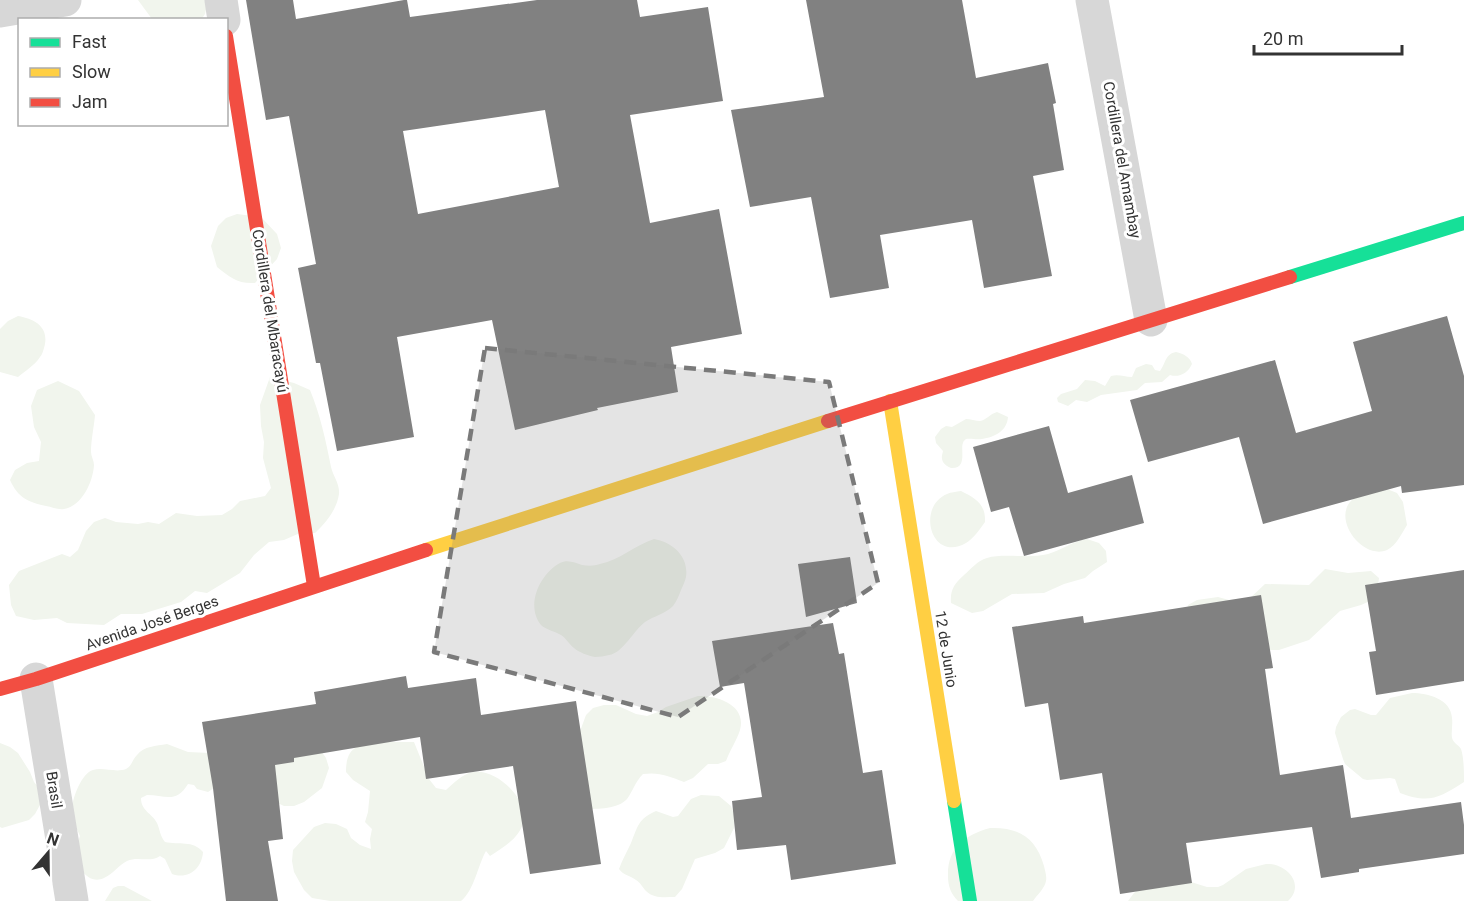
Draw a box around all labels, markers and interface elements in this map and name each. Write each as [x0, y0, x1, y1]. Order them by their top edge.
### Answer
legend [18, 18, 228, 126]
scale bar [1254, 18, 1402, 56]
text: 20 m [1263, 28, 1303, 49]
text: Fast [72, 31, 107, 52]
text: Slow [72, 61, 111, 82]
street label: Cordillera del Amambay [1099, 80, 1145, 240]
text: Jam [72, 91, 108, 112]
street label: Cordillera del Mbaracayú [248, 228, 292, 394]
street label: Avenida José Berges [83, 592, 221, 654]
street label: 12 de Junio [931, 609, 961, 689]
street label: Brasil [42, 770, 66, 810]
north arrow [18, 823, 78, 883]
text: N [44, 829, 62, 850]

